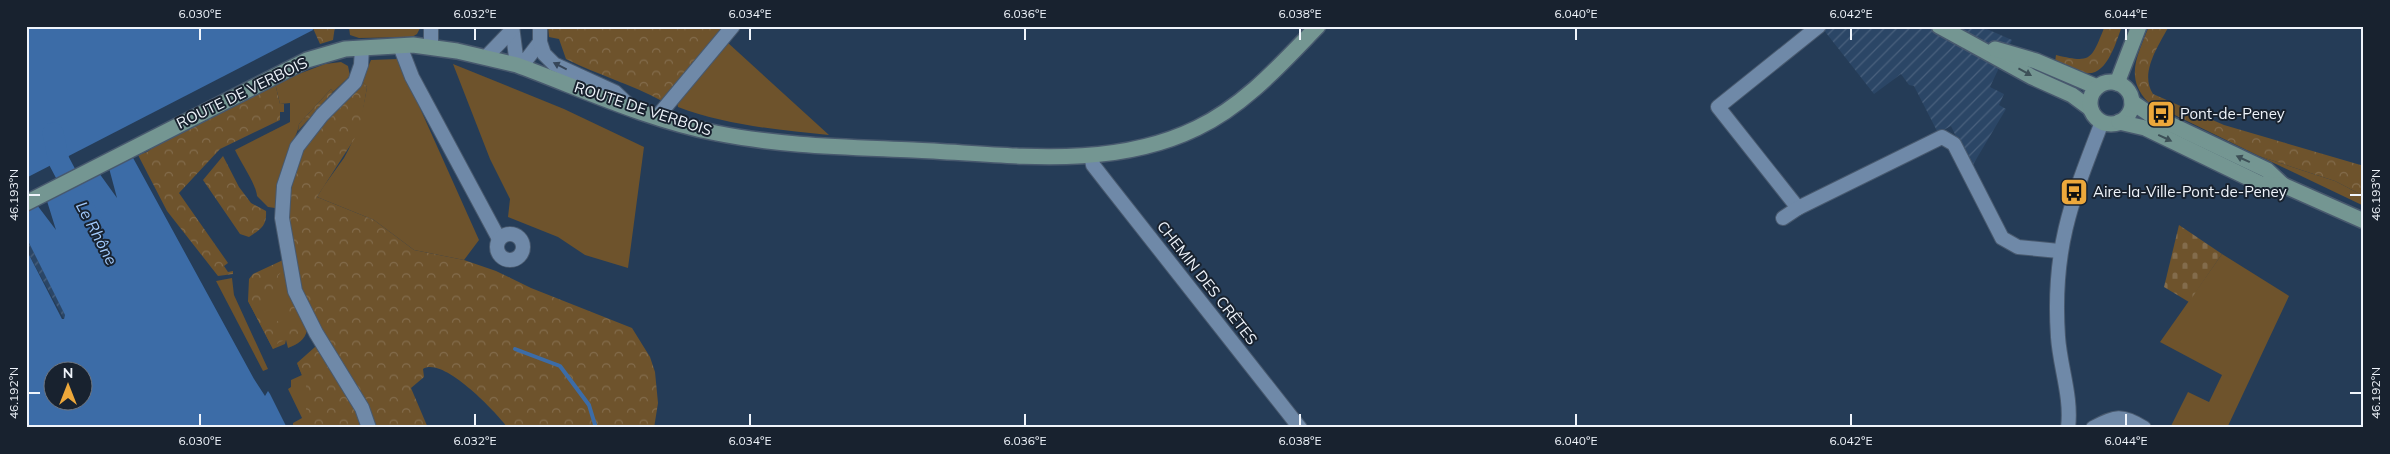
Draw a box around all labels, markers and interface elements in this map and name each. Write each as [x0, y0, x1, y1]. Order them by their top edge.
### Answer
text: 6.030°E [178, 6, 222, 21]
text: 6.032°E [453, 6, 497, 21]
text: 6.034°E [728, 6, 772, 21]
text: 6.036°E [1003, 6, 1047, 21]
text: 6.038°E [1278, 6, 1322, 21]
text: 6.040°E [1554, 6, 1598, 21]
text: 6.042°E [1829, 6, 1873, 21]
text: 6.044°E [2104, 6, 2148, 21]
street label: ROUTE DE VERBOIS [173, 53, 310, 132]
one-way arrow [553, 62, 567, 70]
one-way arrow [2018, 68, 2032, 77]
street label: ROUTE DE VERBOIS [572, 77, 714, 140]
bus stop icon: Pont-de-Peney [2146, 99, 2176, 129]
place label: Pont-de-Peney [2180, 104, 2285, 123]
one-way arrow [2158, 134, 2172, 142]
one-way arrow [2235, 154, 2250, 163]
text: 46.193°N [6, 169, 21, 221]
text: 46.193°N [2368, 169, 2383, 221]
bus stop icon: Aire-la-Ville-Pont-de-Peney [2059, 177, 2089, 207]
place label: Aire-la-Ville-Pont-de-Peney [2093, 182, 2287, 201]
water label: Le Rhône [72, 198, 122, 268]
street label: CHEMIN DES CRÊTES [1153, 217, 1262, 348]
north arrow [42, 362, 92, 412]
text: N [63, 364, 73, 382]
text: 46.192°N [6, 367, 21, 419]
text: 46.192°N [2368, 367, 2383, 419]
text: 6.030°E [178, 433, 222, 448]
text: 6.032°E [453, 433, 497, 448]
text: 6.034°E [728, 433, 772, 448]
text: 6.036°E [1003, 433, 1047, 448]
text: 6.038°E [1278, 433, 1322, 448]
text: 6.040°E [1554, 433, 1598, 448]
text: 6.042°E [1829, 433, 1873, 448]
text: 6.044°E [2104, 433, 2148, 448]

